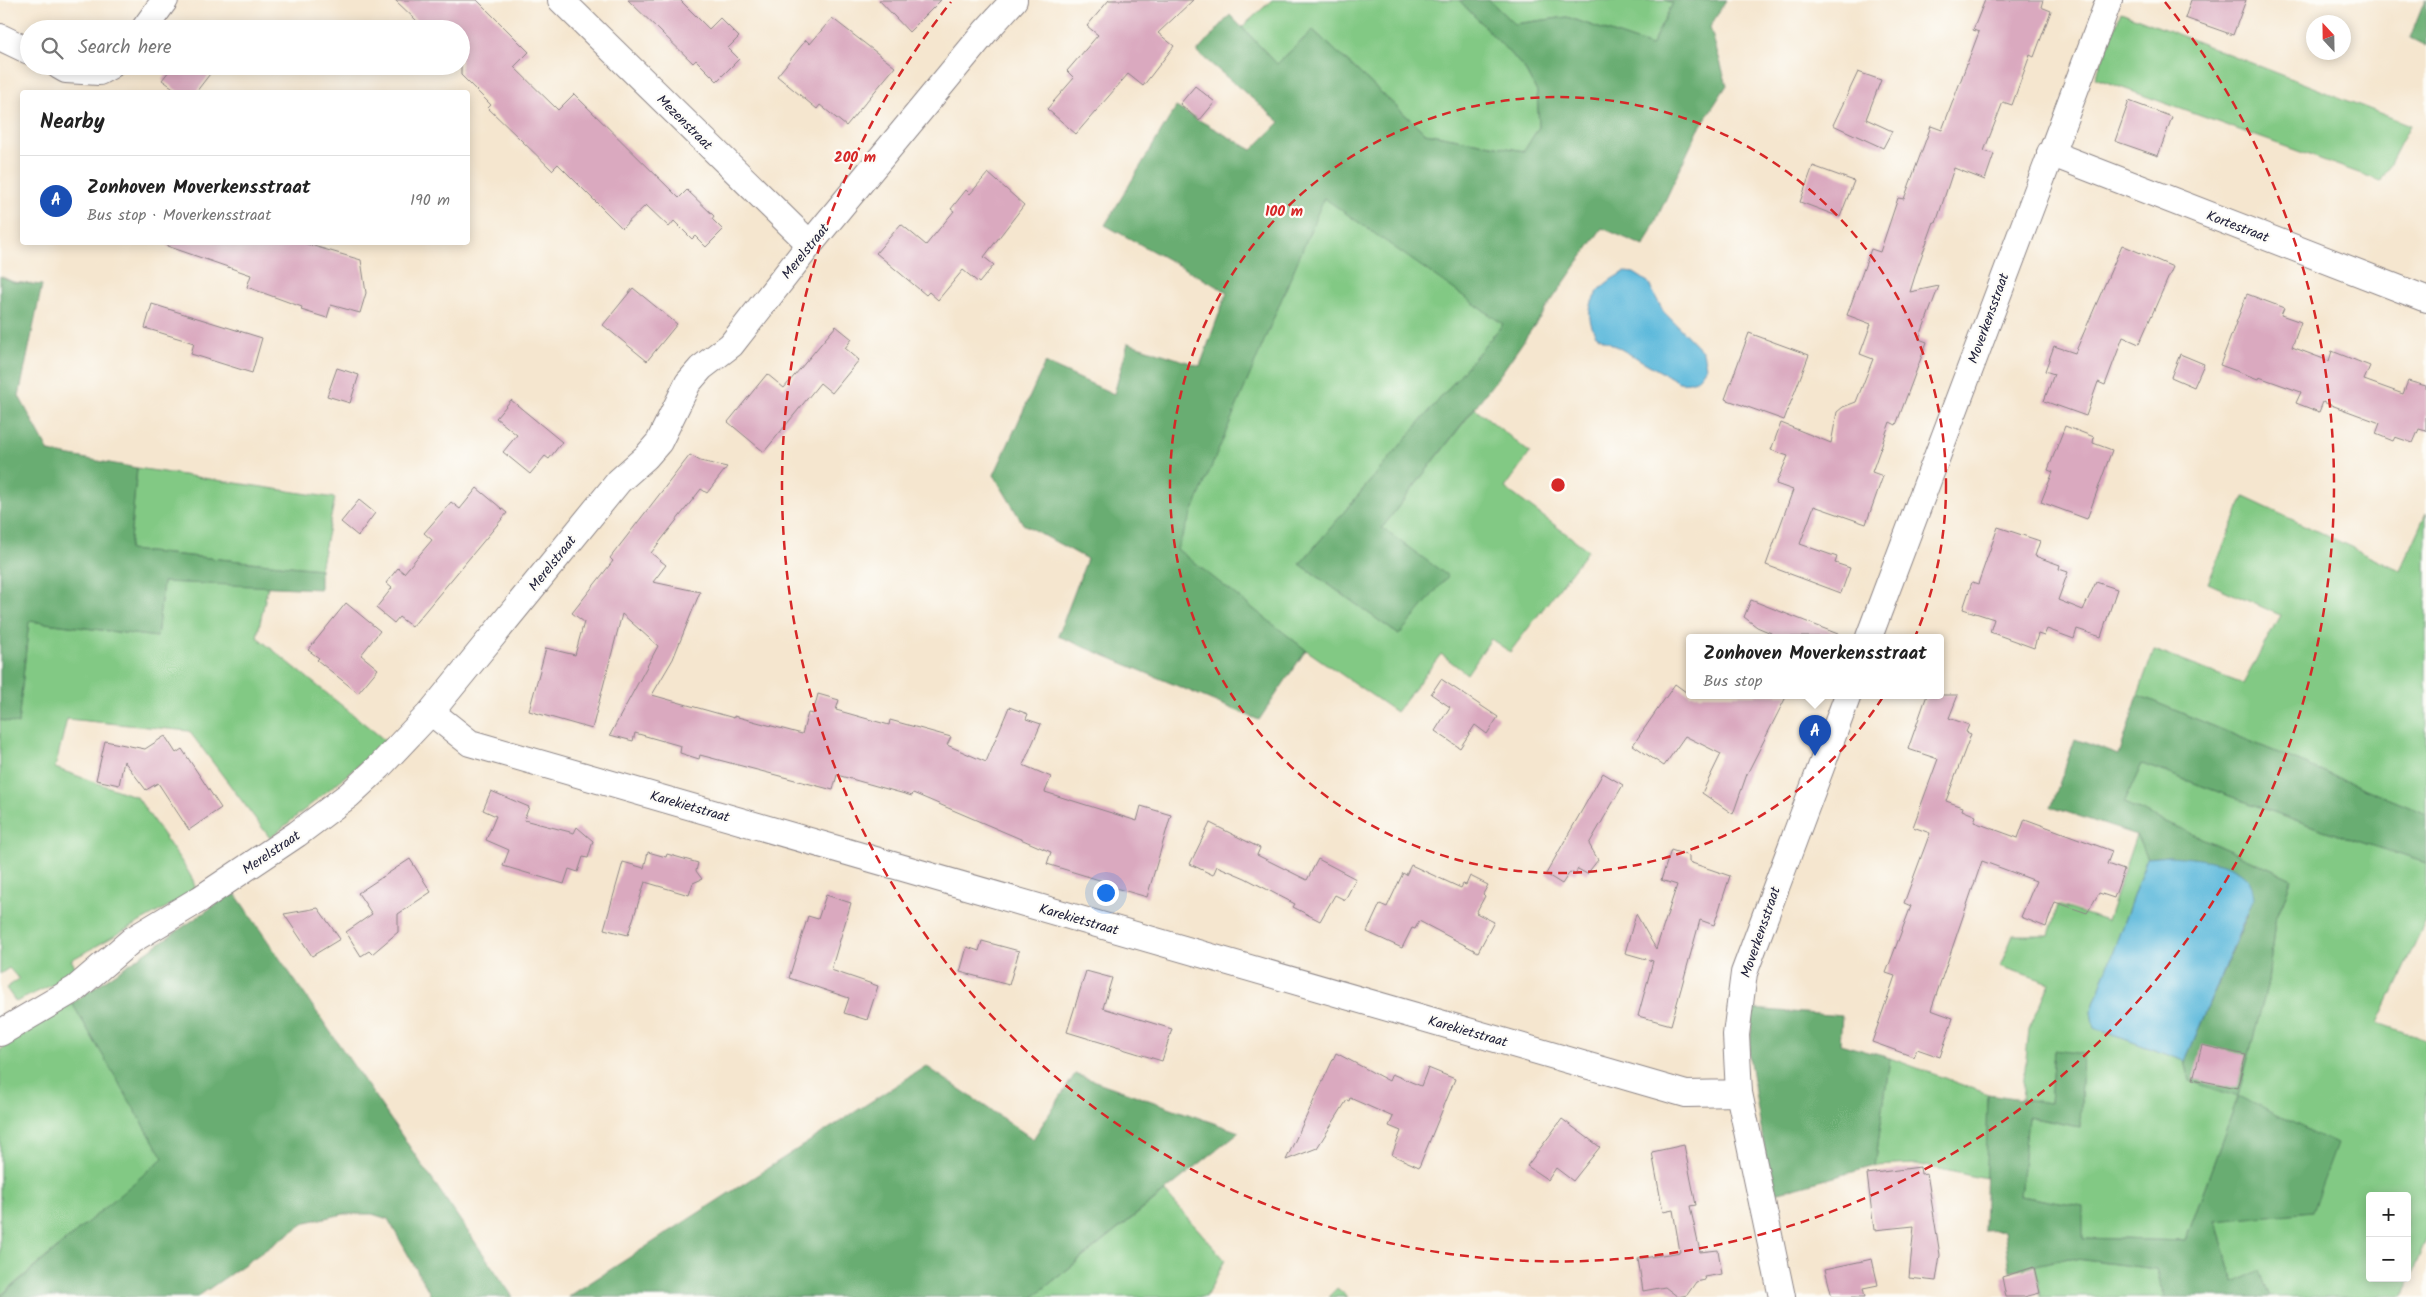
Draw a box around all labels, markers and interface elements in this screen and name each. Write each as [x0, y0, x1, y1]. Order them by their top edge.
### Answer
north arrow [2306, 15, 2351, 60]
search box [20, 20, 470, 75]
text: Search here [78, 33, 172, 63]
icon: search [38, 34, 66, 62]
street label: Mezenstraat [651, 90, 718, 156]
text: Nearby [40, 106, 105, 139]
text: 200 m [834, 146, 876, 170]
text: Zonhoven Moverkensstraat [87, 173, 310, 203]
text: A [51, 188, 61, 213]
text: 190 m [410, 188, 450, 213]
text: 100 m [1265, 200, 1303, 224]
text: Bus stop · Moverkensstraat [87, 203, 271, 228]
street label: Kortestraat [2203, 205, 2273, 249]
street label: Merelstraat [776, 219, 836, 284]
street label: Moverkensstraat [1962, 269, 2016, 367]
centre of rings [1549, 476, 1567, 494]
street label: Merelstraat [523, 531, 583, 596]
popup [1686, 634, 1944, 699]
text: Zonhoven Moverkensstraat [1703, 639, 1927, 669]
text: Bus stop [1703, 669, 1762, 694]
pin: A [1799, 715, 1831, 756]
street label: Karekietstraat [647, 785, 733, 829]
street label: Merelstraat [238, 825, 306, 880]
your location [1093, 880, 1119, 906]
street label: Moverkensstraat [1735, 883, 1787, 981]
street label: Karekietstraat [1036, 898, 1122, 942]
street label: Karekietstraat [1425, 1010, 1511, 1054]
map controls [2366, 1192, 2411, 1282]
button: + [2366, 1192, 2411, 1237]
button: − [2366, 1237, 2411, 1282]

